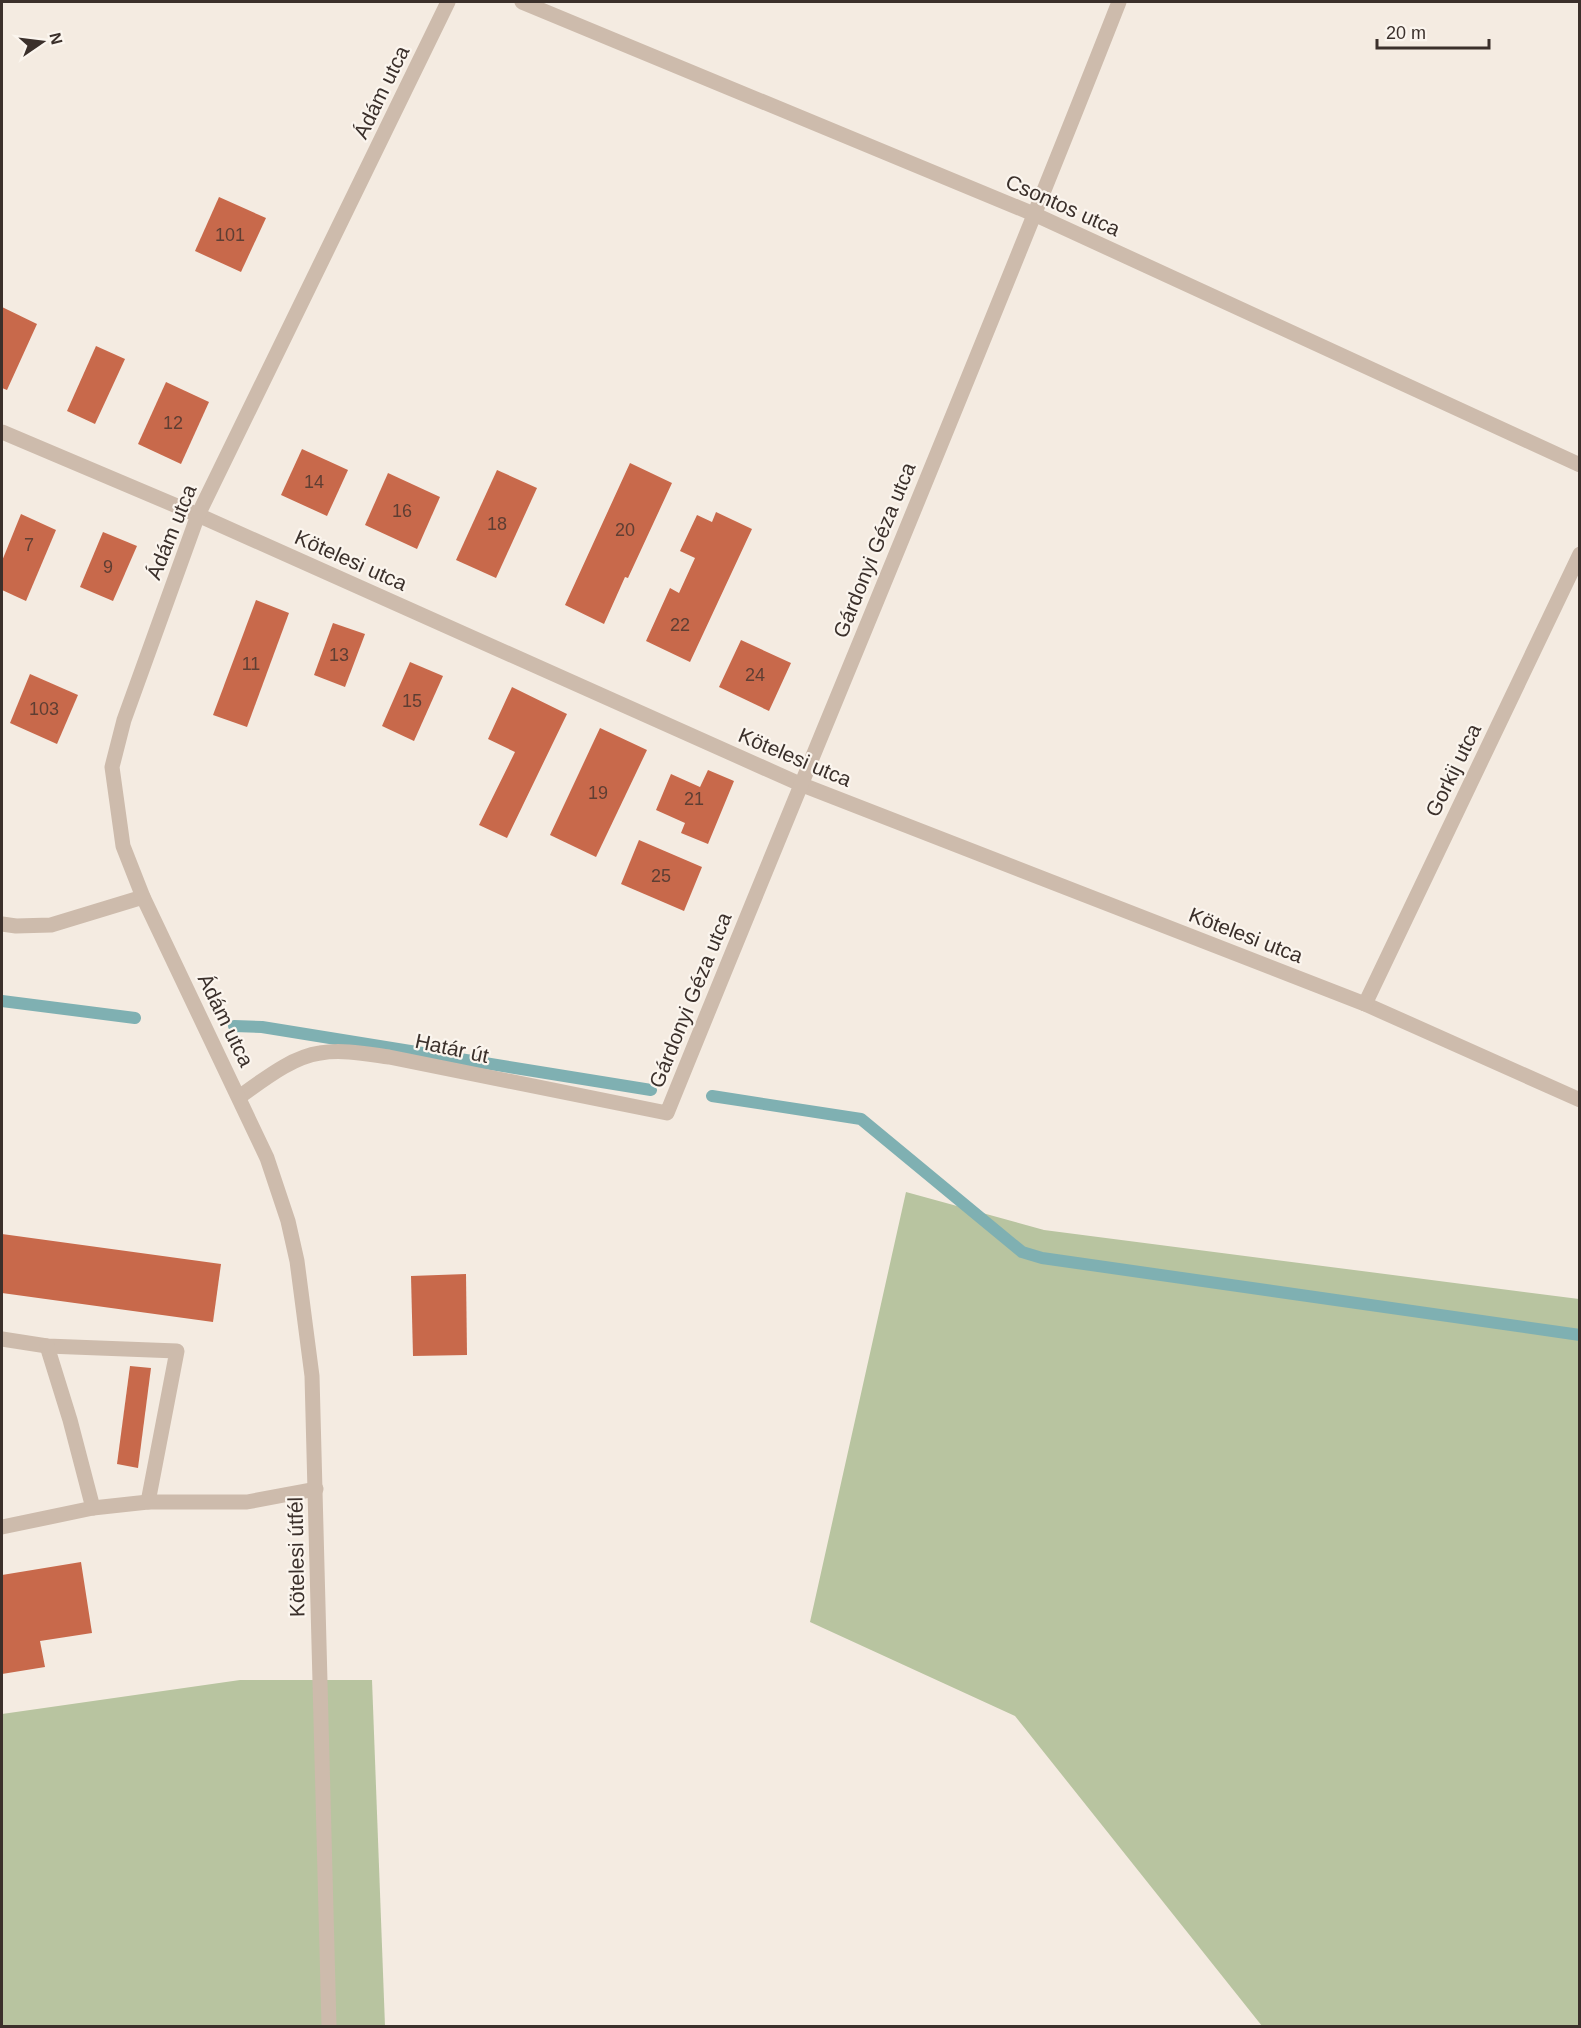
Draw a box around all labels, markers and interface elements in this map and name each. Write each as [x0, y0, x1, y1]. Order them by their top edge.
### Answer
north arrow [12, 12, 72, 72]
scale bar [1377, 12, 1490, 50]
text: 20 m [1386, 23, 1426, 43]
text: N [46, 31, 66, 46]
street label: Ádám utca [349, 42, 413, 142]
street label: Csontos utca [1002, 170, 1124, 241]
house number: 101 [215, 225, 245, 245]
house number: 12 [163, 413, 183, 433]
street label: Gárdonyi Géza utca [828, 459, 920, 641]
house number: 14 [304, 472, 324, 492]
street label: Ádám utca [142, 481, 201, 583]
house number: 16 [392, 501, 412, 521]
house number: 18 [487, 514, 507, 534]
house number: 20 [615, 520, 635, 540]
street label: Kötelesi utca [291, 525, 411, 595]
house number: 7 [24, 535, 34, 555]
house number: 9 [103, 557, 113, 577]
house number: 22 [670, 615, 690, 635]
house number: 13 [329, 645, 349, 665]
house number: 11 [242, 654, 260, 674]
house number: 24 [745, 665, 765, 685]
house number: 15 [402, 691, 422, 711]
house number: 103 [29, 699, 59, 719]
street label: Gorkij utca [1421, 720, 1485, 820]
street label: Kötelesi utca [735, 723, 855, 791]
house number: 19 [588, 783, 608, 803]
house number: 21 [684, 789, 704, 809]
house number: 25 [651, 866, 671, 886]
street label: Kötelesi utca [1186, 903, 1307, 967]
street label: Gárdonyi Géza utca [644, 909, 736, 1091]
street label: Ádám utca [194, 970, 258, 1070]
street label: Határ út [413, 1029, 491, 1067]
street label: Kötelesi útfél [283, 1497, 309, 1617]

